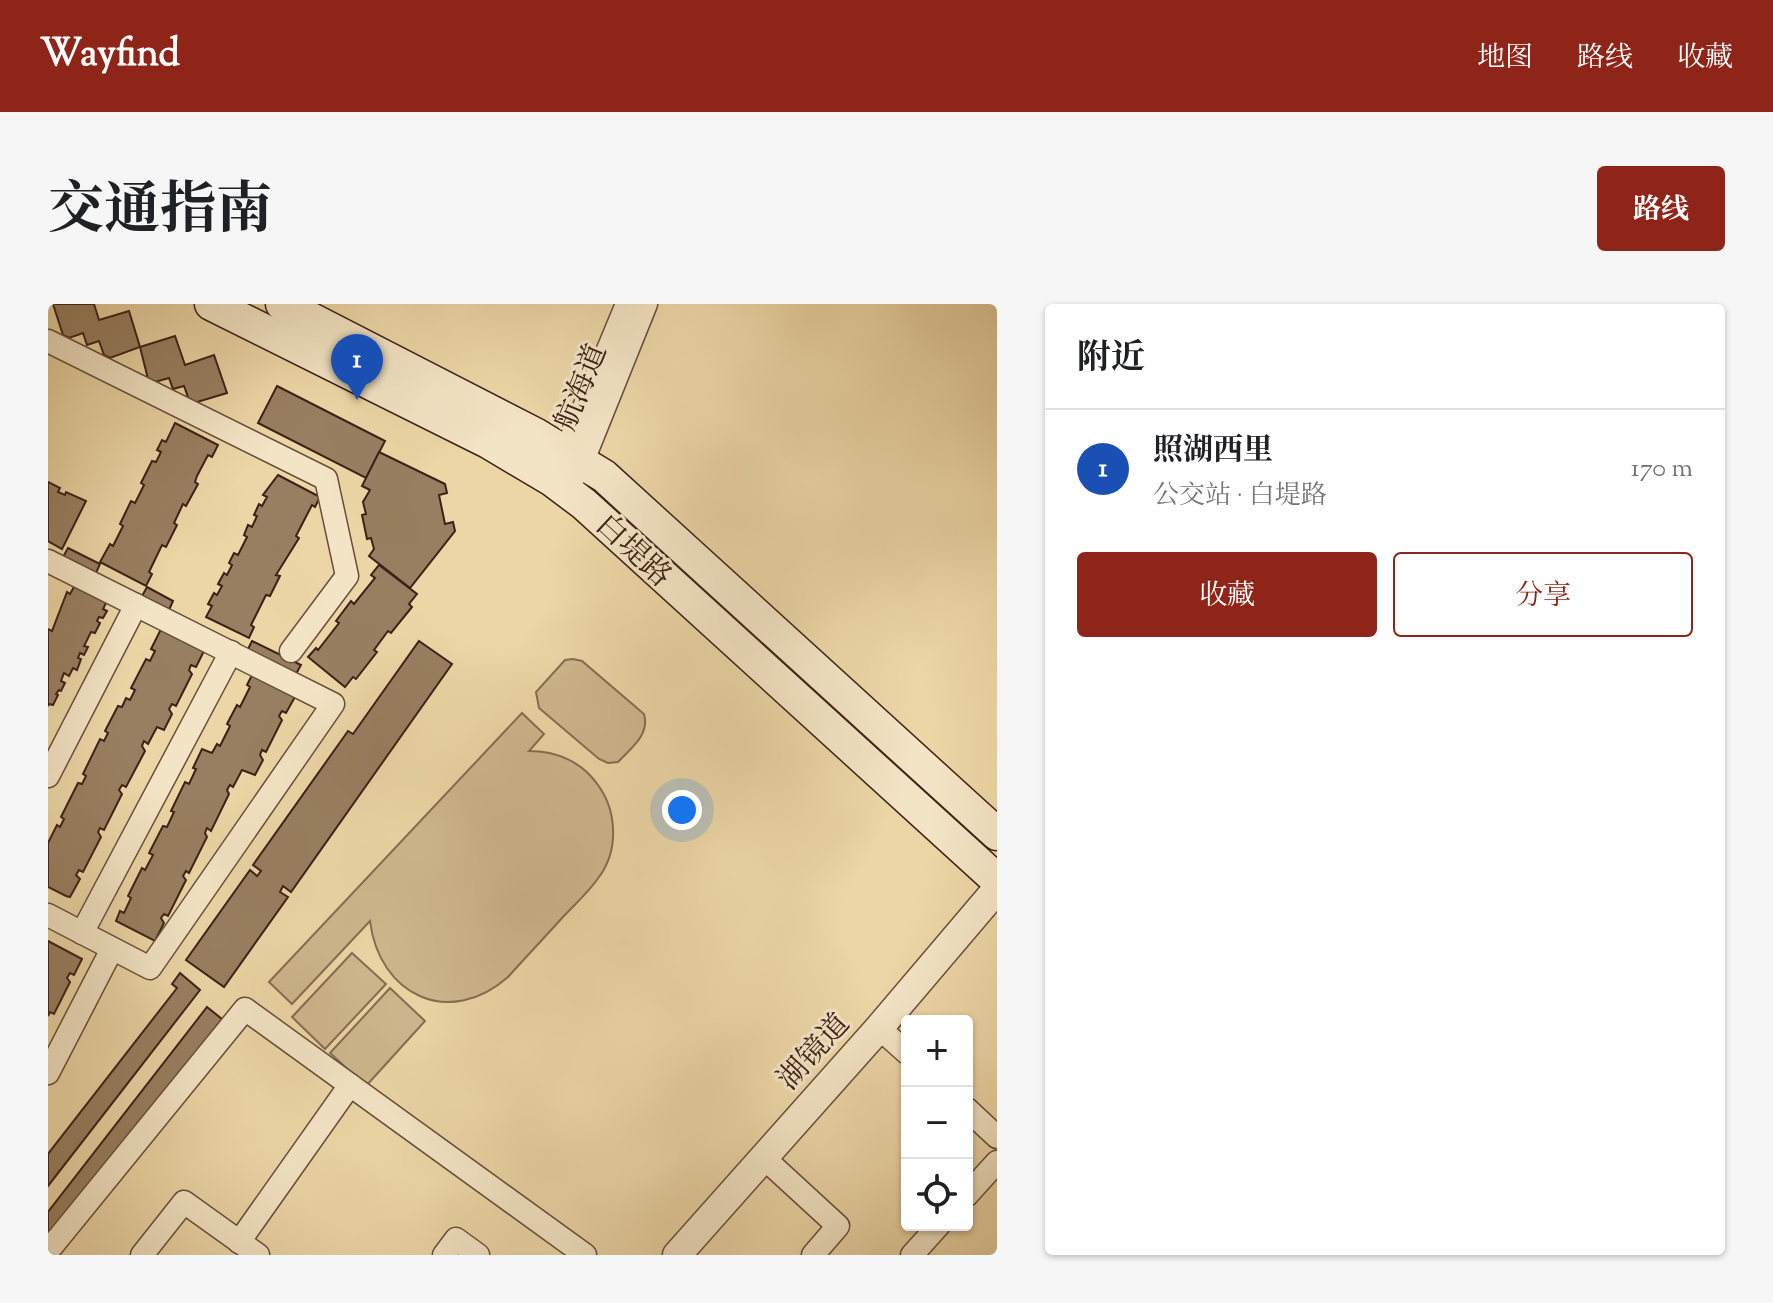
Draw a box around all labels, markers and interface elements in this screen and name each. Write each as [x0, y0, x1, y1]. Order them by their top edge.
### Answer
text: Wayfind [40, 29, 180, 83]
text: 地图 [1477, 39, 1533, 79]
text: 路线 [1577, 39, 1633, 79]
text: 收藏 [1677, 39, 1733, 79]
button: 路线 [1597, 166, 1725, 251]
text: 交通指南 [48, 173, 272, 254]
pin: 1 [331, 334, 383, 400]
text: 附近 [1077, 335, 1145, 384]
street label: 航海道 [546, 338, 619, 438]
text: 照湖西里 [1153, 430, 1273, 473]
text: 1 [1099, 451, 1107, 488]
text: 170 m [1631, 451, 1693, 488]
text: 公交站 · 白堤路 [1153, 478, 1327, 515]
street label: 白堤路 [585, 505, 680, 598]
button: 收藏 [1077, 552, 1377, 637]
button: 分享 [1393, 552, 1693, 637]
your location [662, 790, 702, 830]
street label: 湖镜道 [769, 1005, 861, 1101]
map controls [901, 1015, 973, 1231]
button: + [901, 1015, 973, 1087]
button: − [901, 1087, 973, 1159]
button: locate [901, 1159, 973, 1231]

